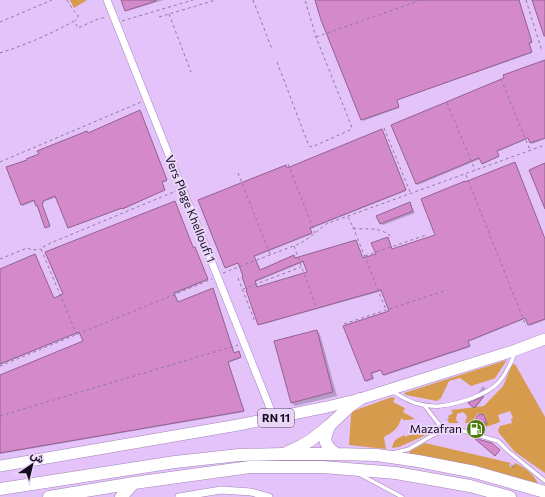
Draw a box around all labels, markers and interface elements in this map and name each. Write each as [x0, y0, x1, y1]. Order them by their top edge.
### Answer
street label: Vers Plage Khelloufi 1 [163, 153, 219, 264]
road number: RN 11 [258, 409, 294, 427]
fuel station icon: Mazafran [465, 418, 487, 440]
place label: Mazafran [410, 421, 462, 435]
north arrow [12, 445, 52, 485]
text: ش [28, 447, 47, 466]

